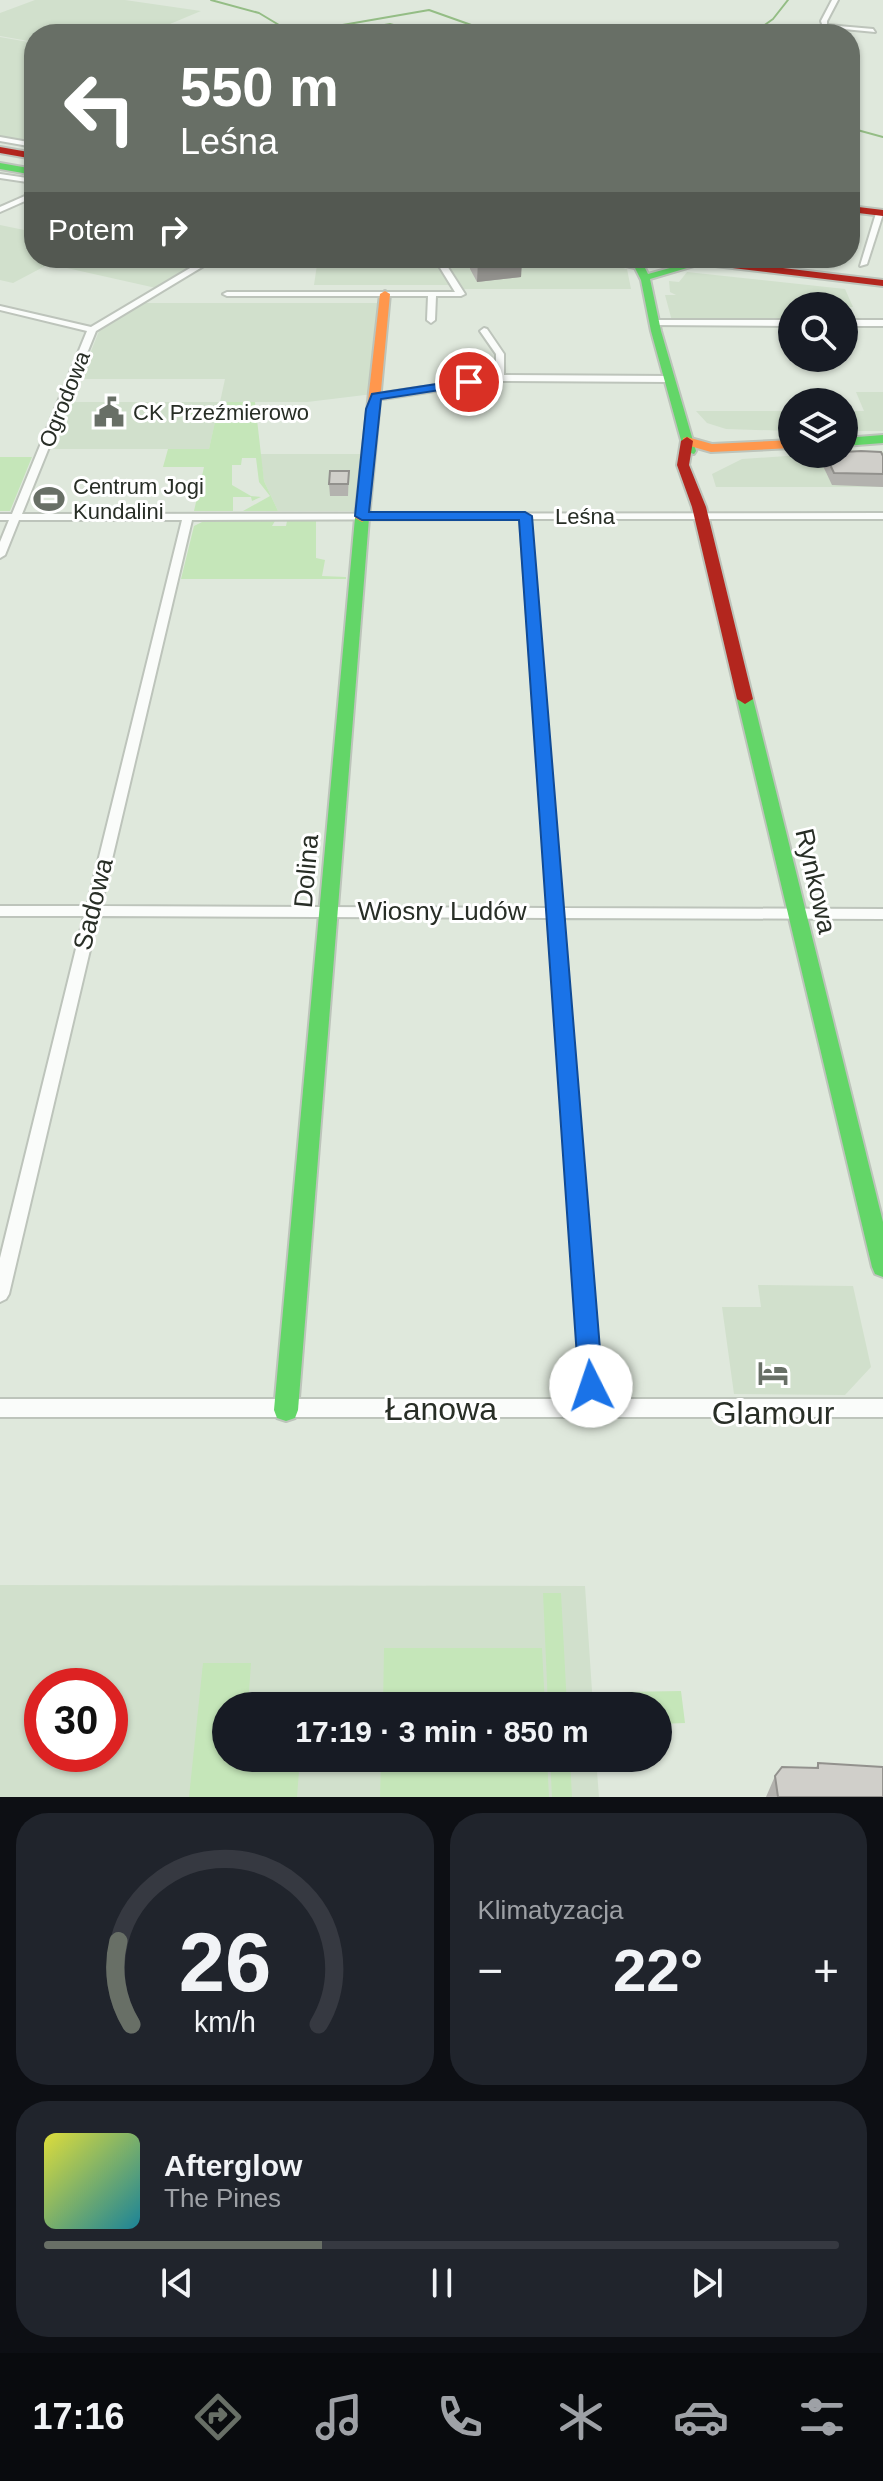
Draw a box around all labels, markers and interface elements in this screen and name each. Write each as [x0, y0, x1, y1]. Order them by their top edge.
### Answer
text: 550 m [180, 55, 339, 118]
icon: left [48, 56, 152, 160]
text: Leśna [180, 121, 278, 162]
icon: right [151, 208, 195, 252]
text: Potem [48, 213, 135, 246]
map controls [778, 292, 858, 468]
button: search [778, 292, 858, 372]
street label: Ogrodowa [34, 347, 95, 451]
pin [435, 348, 503, 416]
icon: arrive [447, 360, 491, 404]
button: layers [778, 388, 858, 468]
public building icon: CK Przeźmierowo [92, 395, 126, 429]
place label: CK Przeźmierowo [133, 400, 309, 425]
place label: Centrum Jogi Kundalini [73, 474, 204, 524]
sports icon: Centrum Jogi Kundalini [32, 482, 66, 516]
street label: Leśna [555, 504, 616, 529]
street label: Rynkowa [789, 826, 843, 937]
street label: Dolina [288, 832, 324, 909]
street label: Sadowa [67, 854, 119, 953]
street label: Wiosny Ludów [357, 896, 527, 926]
position arrow [549, 1344, 633, 1428]
hotel icon: Glamour [756, 1356, 790, 1390]
street label: Łanowa [385, 1391, 497, 1427]
place label: Glamour [712, 1395, 835, 1431]
speed limit sign: 30 [24, 1668, 128, 1772]
text: 17:19 · 3 min · 850 m [295, 1715, 589, 1748]
text: Klimatyzacja [478, 1895, 623, 1925]
text: 26 [178, 1916, 271, 2009]
text: 22° [613, 1937, 704, 2004]
text: − [478, 1946, 503, 1995]
text: + [813, 1946, 839, 1995]
text: km/h [194, 2006, 256, 2038]
text: Afterglow [164, 2149, 302, 2182]
text: The Pines [164, 2183, 281, 2213]
icon: previous [155, 2261, 199, 2305]
icon: pause [420, 2261, 464, 2305]
icon: next [685, 2261, 729, 2305]
icon: directions [190, 2389, 246, 2445]
icon: music [311, 2389, 367, 2445]
icon: phone [432, 2389, 488, 2445]
icon: climate [553, 2389, 609, 2445]
icon: car [673, 2389, 729, 2445]
icon: filters [794, 2389, 850, 2445]
text: 17:16 [32, 2396, 125, 2437]

